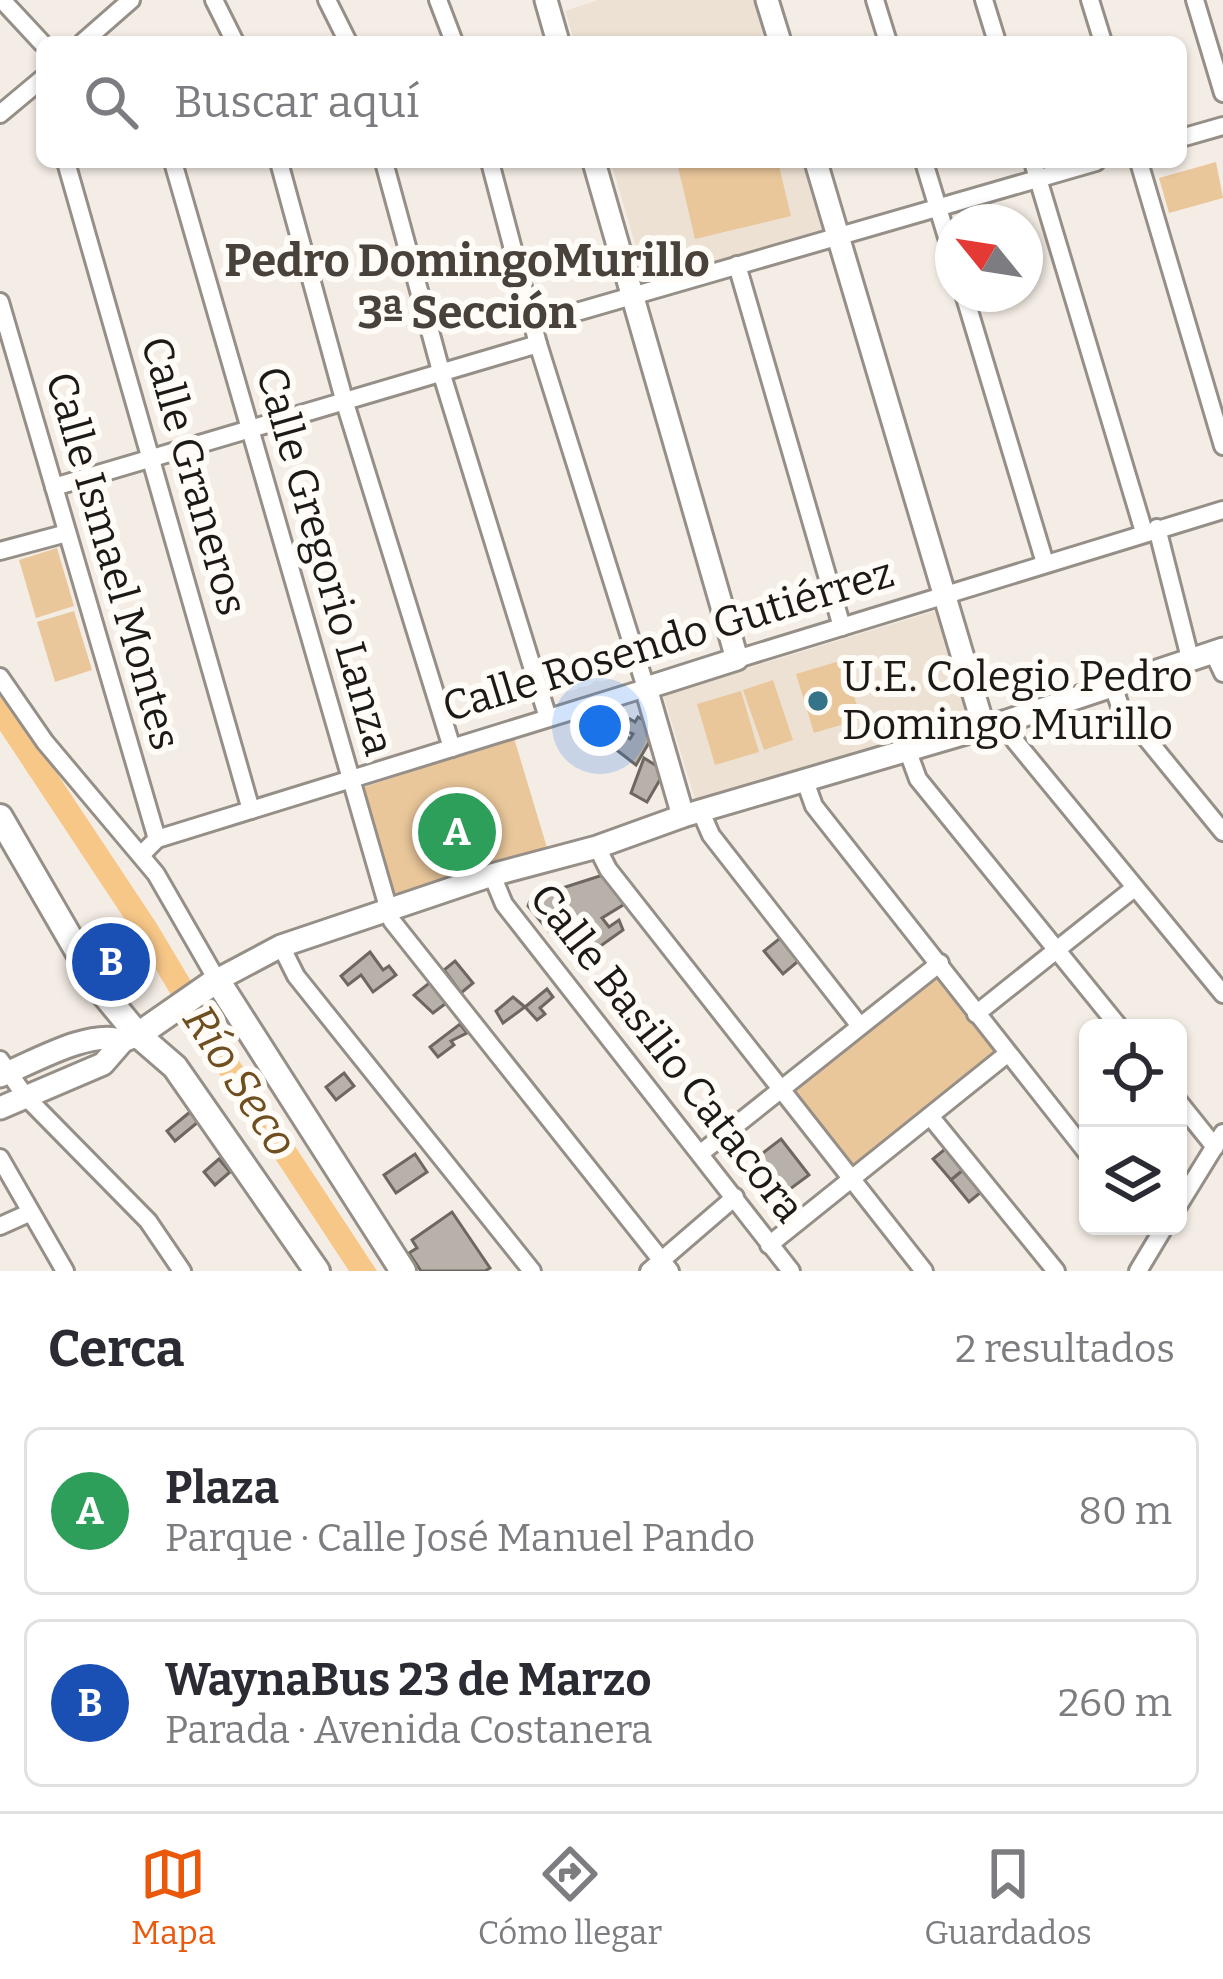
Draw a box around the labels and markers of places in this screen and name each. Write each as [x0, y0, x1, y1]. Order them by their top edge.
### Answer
place label: U.E. Colegio Pedro Domingo Murillo [842, 652, 1193, 750]
marker: U.E. Colegio Pedro Domingo Murillo [805, 688, 831, 714]
pin: A [418, 787, 496, 877]
pin: B [72, 917, 150, 1007]

